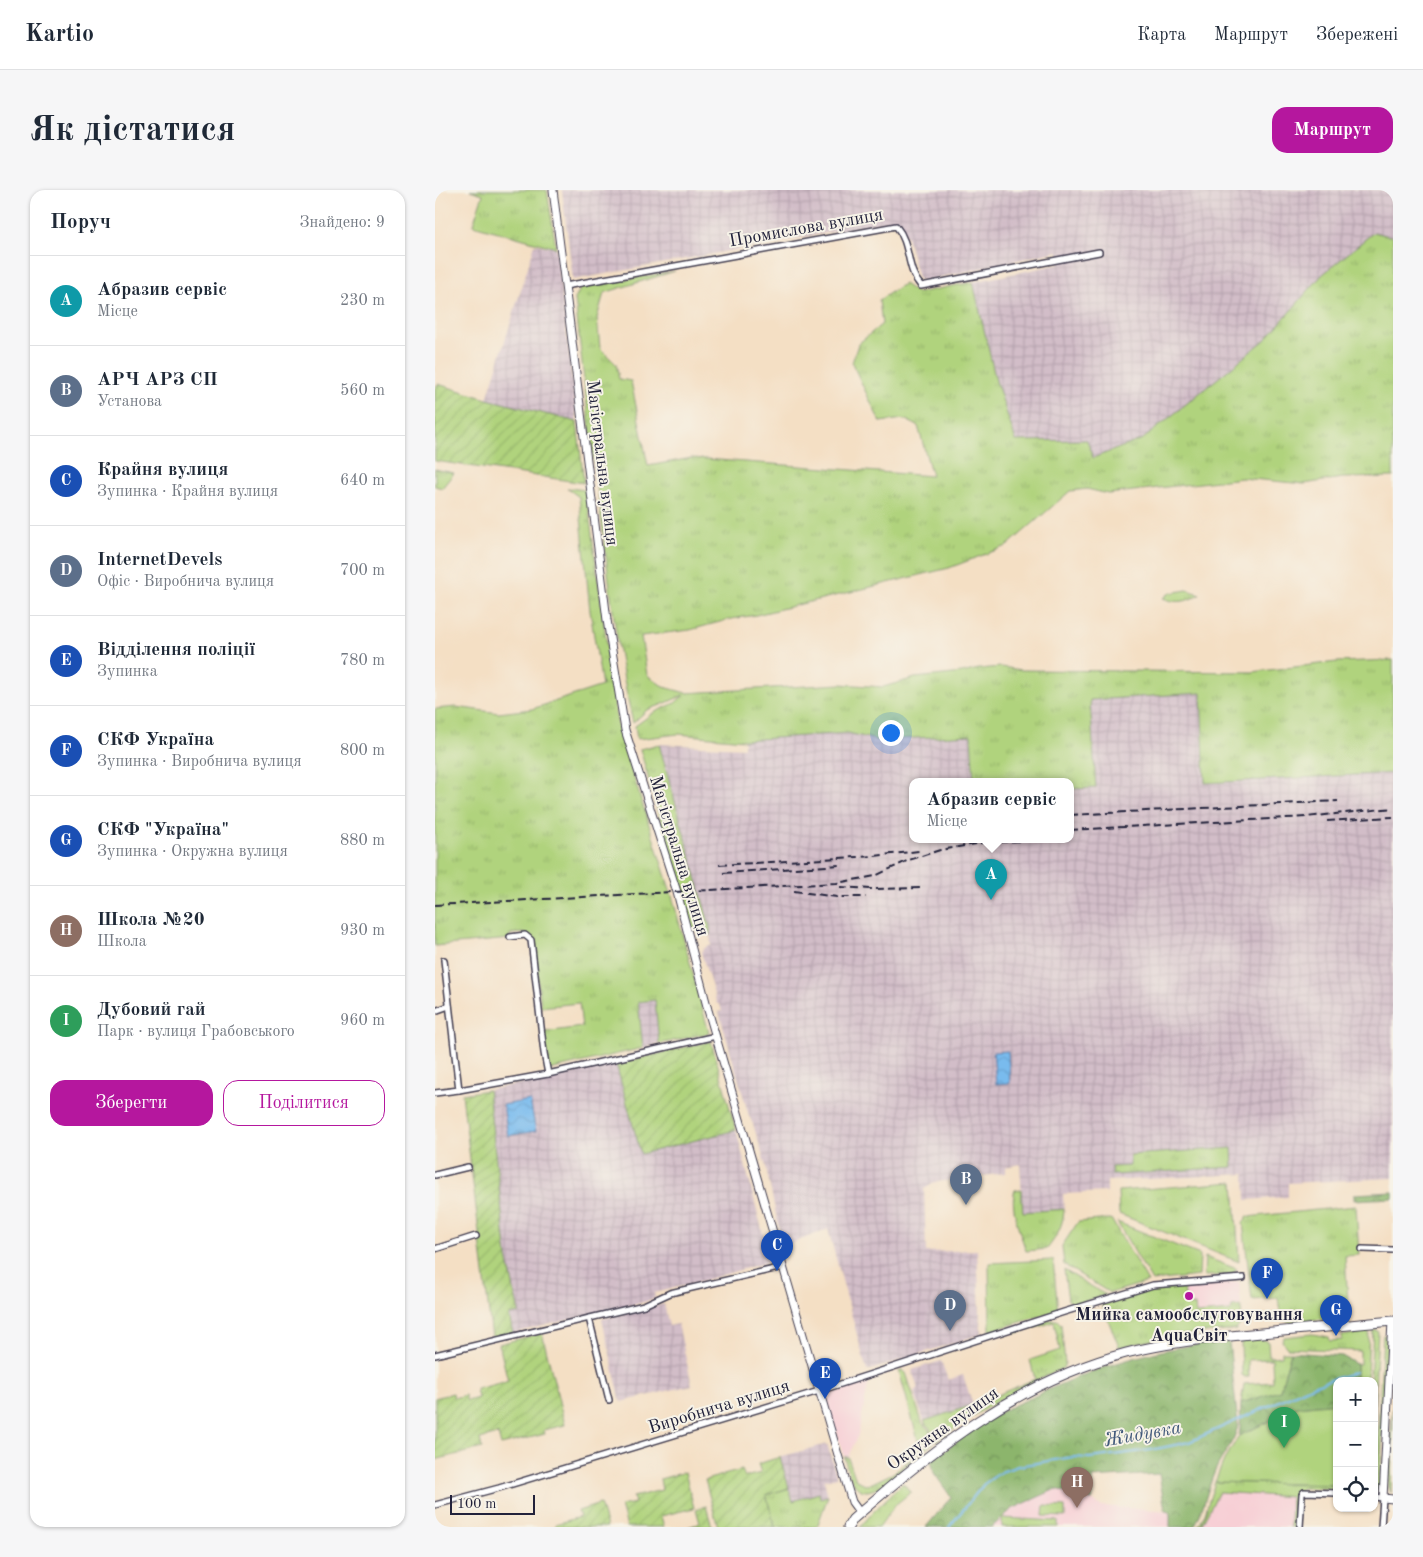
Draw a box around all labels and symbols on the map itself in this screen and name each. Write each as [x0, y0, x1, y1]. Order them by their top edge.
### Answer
street label: Промислова вулиця [728, 206, 884, 250]
street label: Магістральна вулиця [583, 379, 621, 547]
your location [878, 720, 904, 746]
street label: Магістральна вулиця [646, 774, 712, 938]
pin: A [975, 859, 1007, 900]
pin: B [950, 1164, 982, 1205]
pin: C [761, 1230, 793, 1271]
pin: F [1251, 1258, 1283, 1299]
pin: D [934, 1290, 966, 1331]
marker: Мийка самообслуговування AquaСвіт [1183, 1290, 1195, 1302]
pin: G [1320, 1295, 1352, 1336]
place label: Мийка самообслуговування AquaСвіт [1075, 1306, 1303, 1345]
pin: E [809, 1358, 841, 1399]
street label: Виробнича вулиця [646, 1377, 792, 1437]
street label: Окружна вулиця [884, 1384, 1002, 1474]
pin: I [1268, 1407, 1300, 1448]
water label: Жидувка [1103, 1419, 1183, 1451]
pin: H [1061, 1467, 1093, 1508]
scale bar [450, 1492, 535, 1515]

